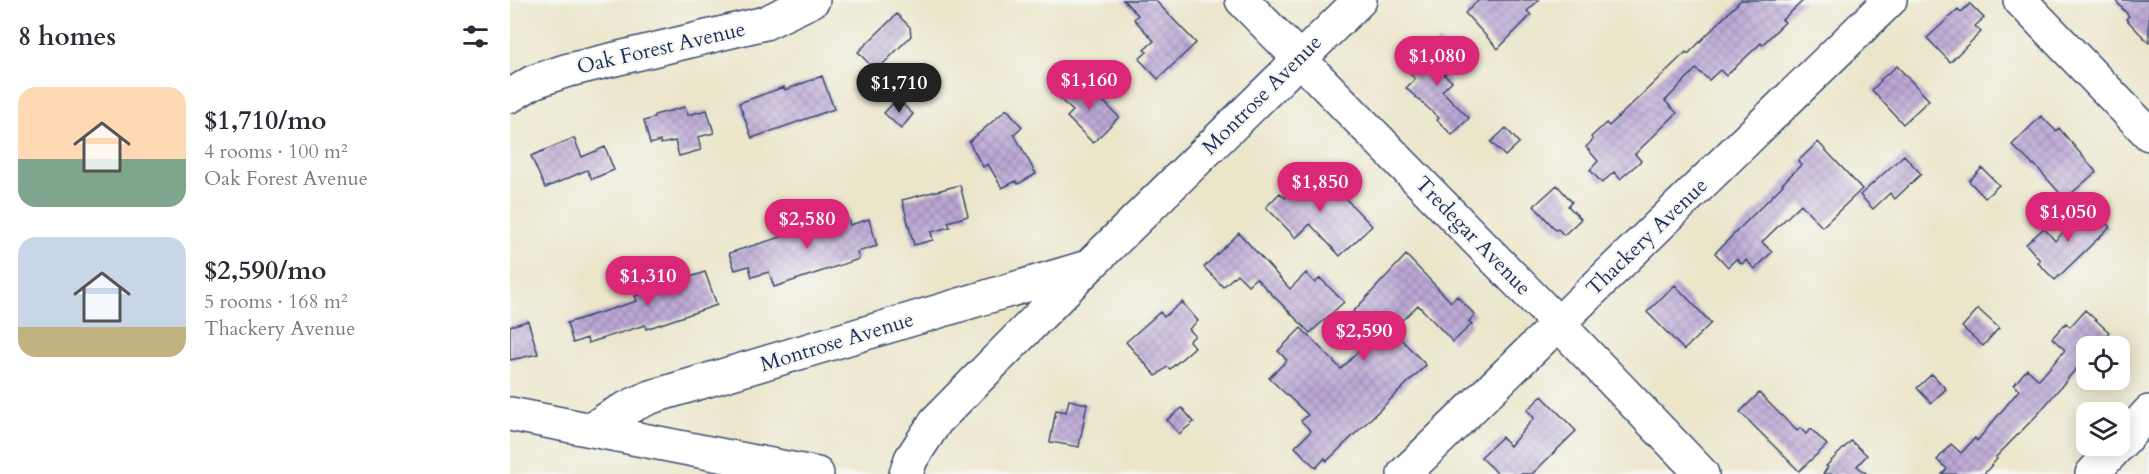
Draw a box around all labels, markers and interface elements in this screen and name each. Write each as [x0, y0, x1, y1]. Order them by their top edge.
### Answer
street label: Oak Forest Avenue [574, 15, 748, 81]
text: 8 homes [18, 19, 116, 54]
icon: filters [459, 20, 492, 53]
street label: Montrose Avenue [1196, 29, 1328, 161]
pin: $1,080 [1388, 36, 1486, 87]
text: $1,080 [1408, 42, 1466, 69]
pin: $1,160 [1040, 60, 1138, 111]
pin: $1,710 [850, 63, 948, 114]
text: $1,160 [1060, 66, 1118, 93]
text: $1,710 [870, 69, 928, 96]
text: $1,710/mo [204, 103, 327, 138]
icon: home [66, 111, 138, 183]
text: 4 rooms · 100 m² [204, 138, 348, 165]
pin: $1,850 [1271, 162, 1369, 213]
text: Oak Forest Avenue [204, 165, 368, 192]
text: $1,850 [1291, 168, 1349, 195]
street label: Tredegar Avenue [1409, 170, 1537, 302]
street label: Thackery Avenue [1580, 171, 1714, 303]
pin: $1,050 [2019, 192, 2117, 243]
text: $1,050 [2039, 198, 2097, 225]
pin: $2,580 [758, 199, 856, 250]
text: $2,580 [778, 205, 836, 232]
text: $2,590/mo [204, 253, 327, 288]
pin: $1,310 [599, 256, 697, 307]
icon: home [66, 261, 138, 333]
text: $1,310 [619, 262, 677, 289]
text: 5 rooms · 168 m² [204, 288, 348, 315]
street label: Montrose Avenue [757, 305, 917, 379]
pin: $2,590 [1315, 311, 1413, 362]
text: Thackery Avenue [204, 315, 355, 342]
text: $2,590 [1335, 317, 1393, 344]
map controls [2076, 336, 2130, 456]
button: locate [2076, 336, 2130, 390]
button: layers [2076, 402, 2130, 456]

